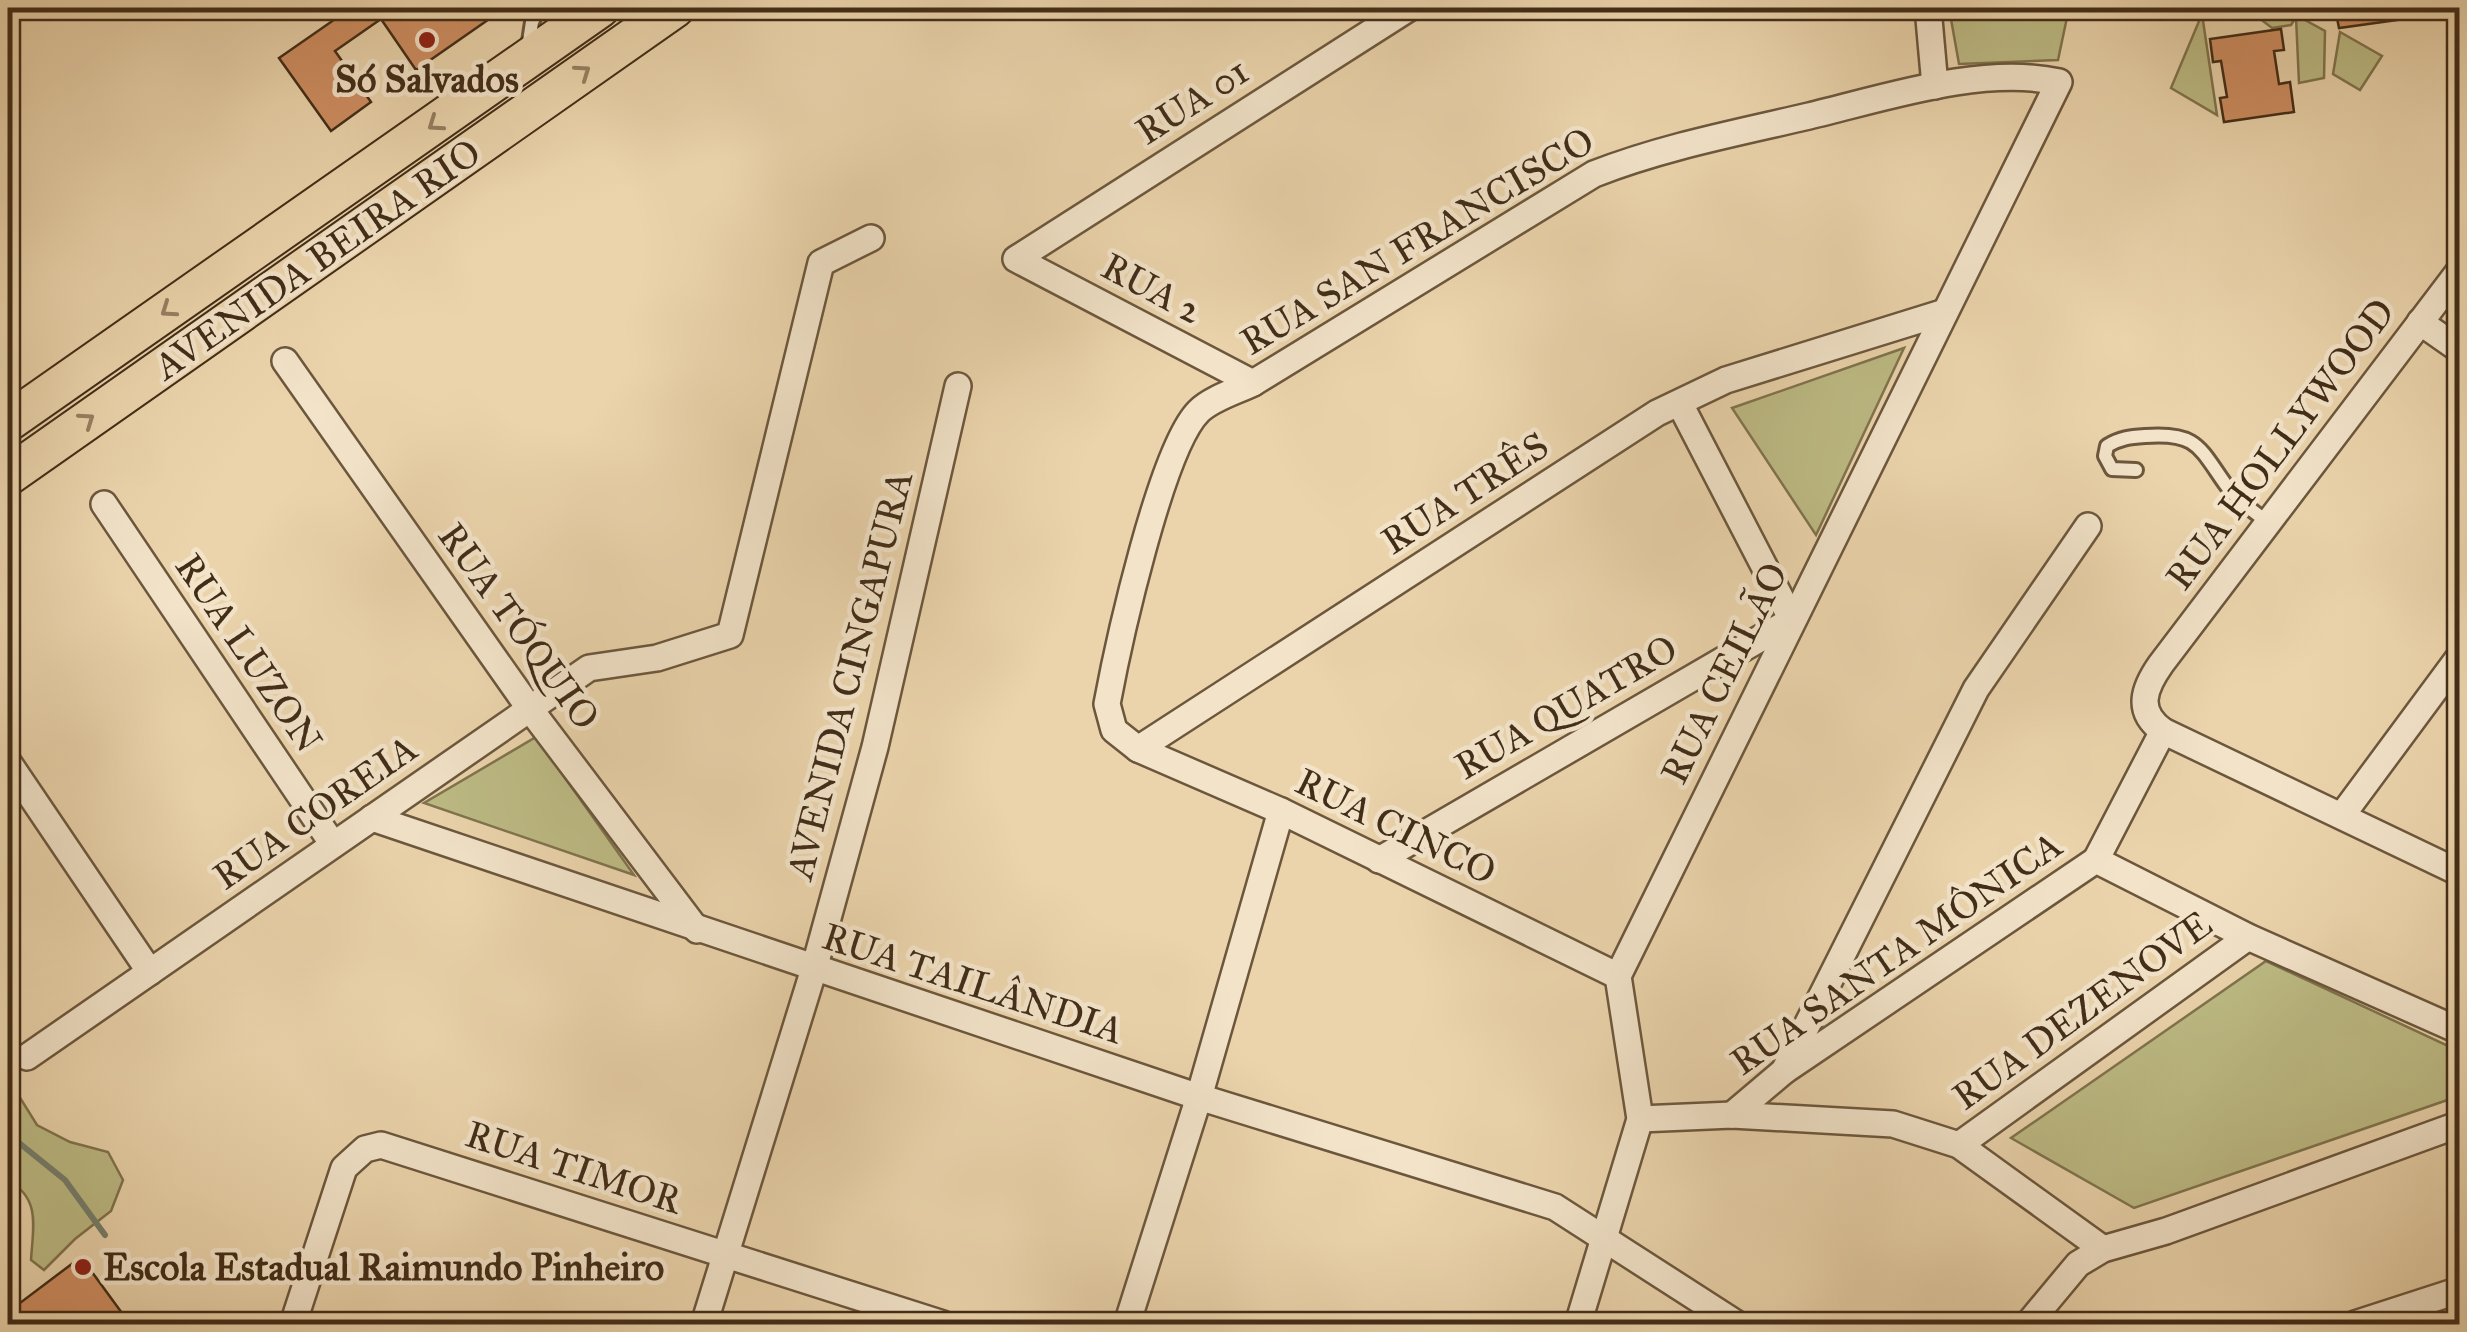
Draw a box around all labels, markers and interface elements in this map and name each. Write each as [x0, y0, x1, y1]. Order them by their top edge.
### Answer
marker: Só Salvados [416, 29, 438, 51]
street label: RUA 01 [1127, 48, 1257, 154]
place label: Só Salvados [335, 56, 519, 102]
one-way arrow [571, 66, 590, 84]
one-way arrow [427, 112, 446, 130]
street label: RUA SAN FRANCISCO [1232, 117, 1602, 365]
street label: AVENIDA BEIRA RIO [143, 129, 489, 390]
street label: RUA 2 [1094, 243, 1210, 333]
street label: RUA HOLLYWOOD [2156, 290, 2404, 598]
one-way arrow [161, 298, 180, 316]
one-way arrow [76, 414, 95, 432]
street label: RUA TRÊS [1373, 422, 1557, 564]
street label: AVENIDA CINGAPURA [775, 466, 922, 886]
street label: RUA TÓQUIO [429, 513, 610, 738]
street label: RUA LUZON [166, 545, 332, 761]
street label: RUA CEILÃO [1651, 555, 1797, 791]
street label: RUA QUATRO [1447, 625, 1685, 789]
street label: RUA COREIA [204, 725, 426, 899]
street label: RUA CINCO [1288, 758, 1504, 894]
street label: RUA SANTA MÔNICA [1722, 821, 2071, 1085]
street label: RUA DEZENOVE [1943, 901, 2221, 1119]
street label: RUA TAILÂNDIA [817, 913, 1130, 1053]
street label: RUA TIMOR [460, 1110, 689, 1224]
place label: Escola Estadual Raimundo Pinheiro [103, 1244, 664, 1290]
marker: Escola Estadual Raimundo Pinheiro [72, 1256, 94, 1278]

